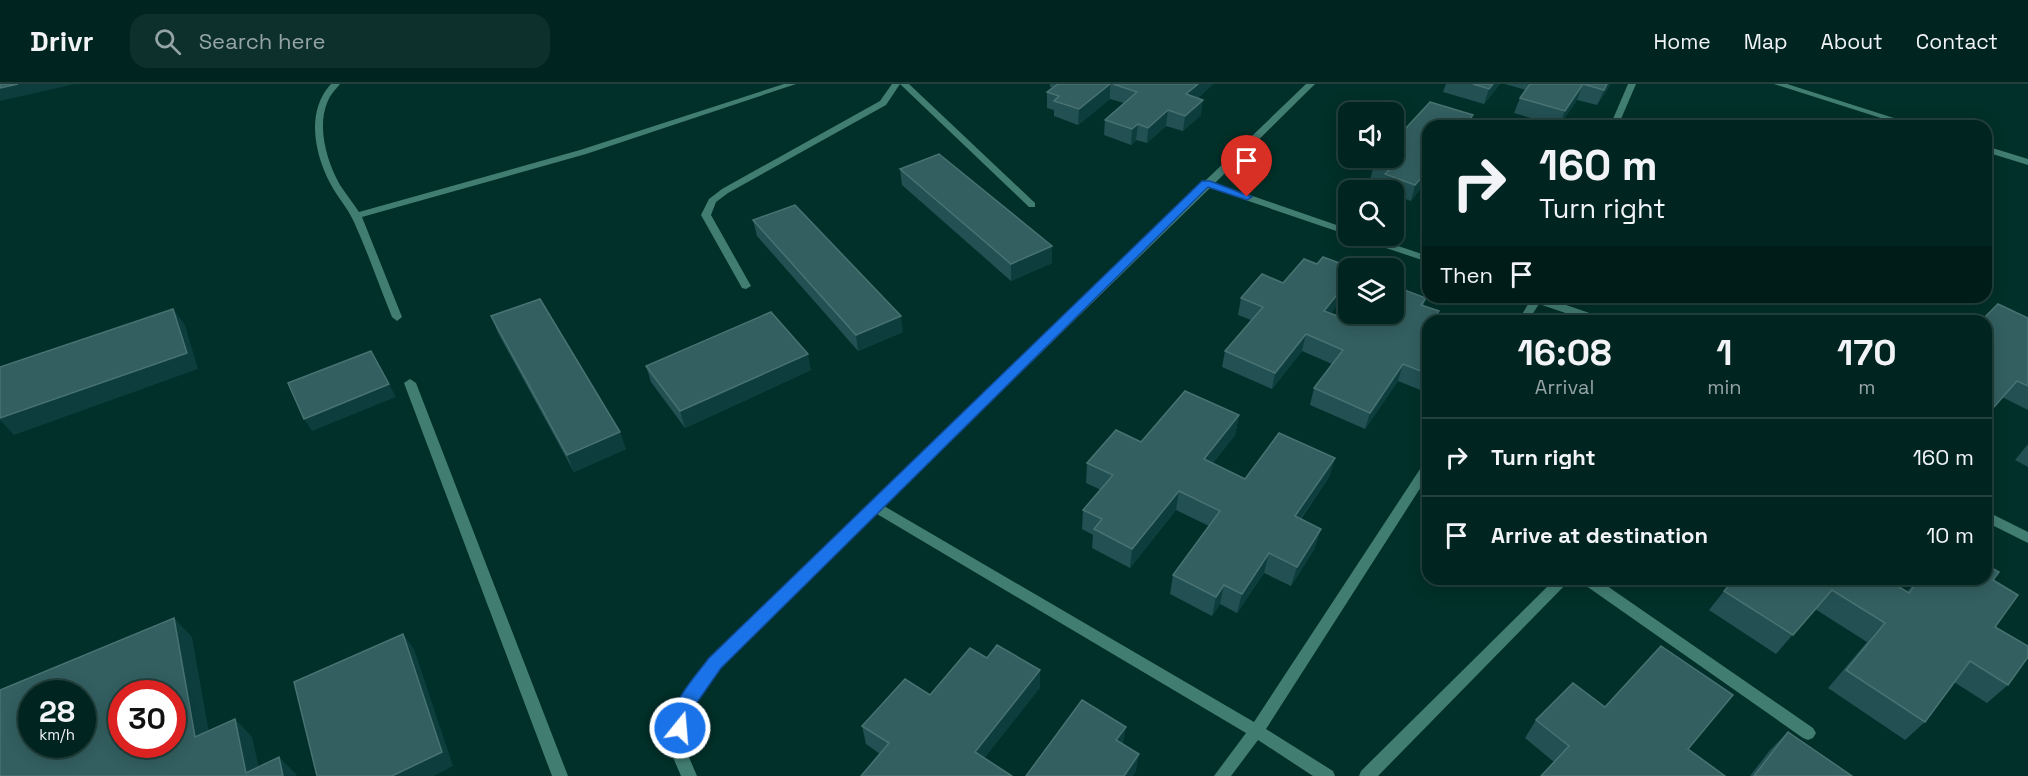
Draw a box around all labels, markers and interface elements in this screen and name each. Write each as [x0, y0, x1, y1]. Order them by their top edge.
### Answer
search box [130, 14, 550, 68]
text: Drivr [30, 23, 94, 59]
icon: search [151, 25, 184, 58]
text: Search here [199, 27, 325, 55]
text: Home [1653, 28, 1711, 55]
text: Map [1744, 28, 1788, 55]
text: About [1821, 28, 1883, 55]
text: Contact [1916, 28, 1998, 55]
map controls [1338, 102, 1404, 324]
button: sound [1338, 102, 1404, 168]
pin [1221, 135, 1272, 197]
text: 160 m [1539, 139, 1658, 192]
icon: arrive [1230, 144, 1263, 177]
icon: right [1440, 144, 1518, 222]
button: search [1338, 180, 1404, 246]
text: Turn right [1539, 191, 1666, 226]
button: layers [1338, 258, 1404, 324]
icon: arrive [1505, 258, 1538, 291]
text: Then [1440, 261, 1493, 289]
text: 16:08 [1518, 330, 1612, 376]
text: 1 [1716, 330, 1733, 376]
text: 170 [1837, 330, 1896, 376]
text: Arrival [1535, 374, 1594, 400]
text: min [1707, 374, 1742, 400]
text: m [1858, 374, 1875, 400]
icon: right [1440, 441, 1473, 474]
text: Turn right [1491, 443, 1596, 471]
text: 160 m [1913, 443, 1974, 471]
icon: arrive [1440, 519, 1473, 552]
text: Arrive at destination [1491, 521, 1708, 549]
text: 10 m [1926, 521, 1974, 549]
speed limit sign: 30 [108, 680, 186, 758]
text: 28 [39, 692, 75, 731]
position arrow [648, 696, 712, 760]
text: km/h [39, 725, 75, 744]

